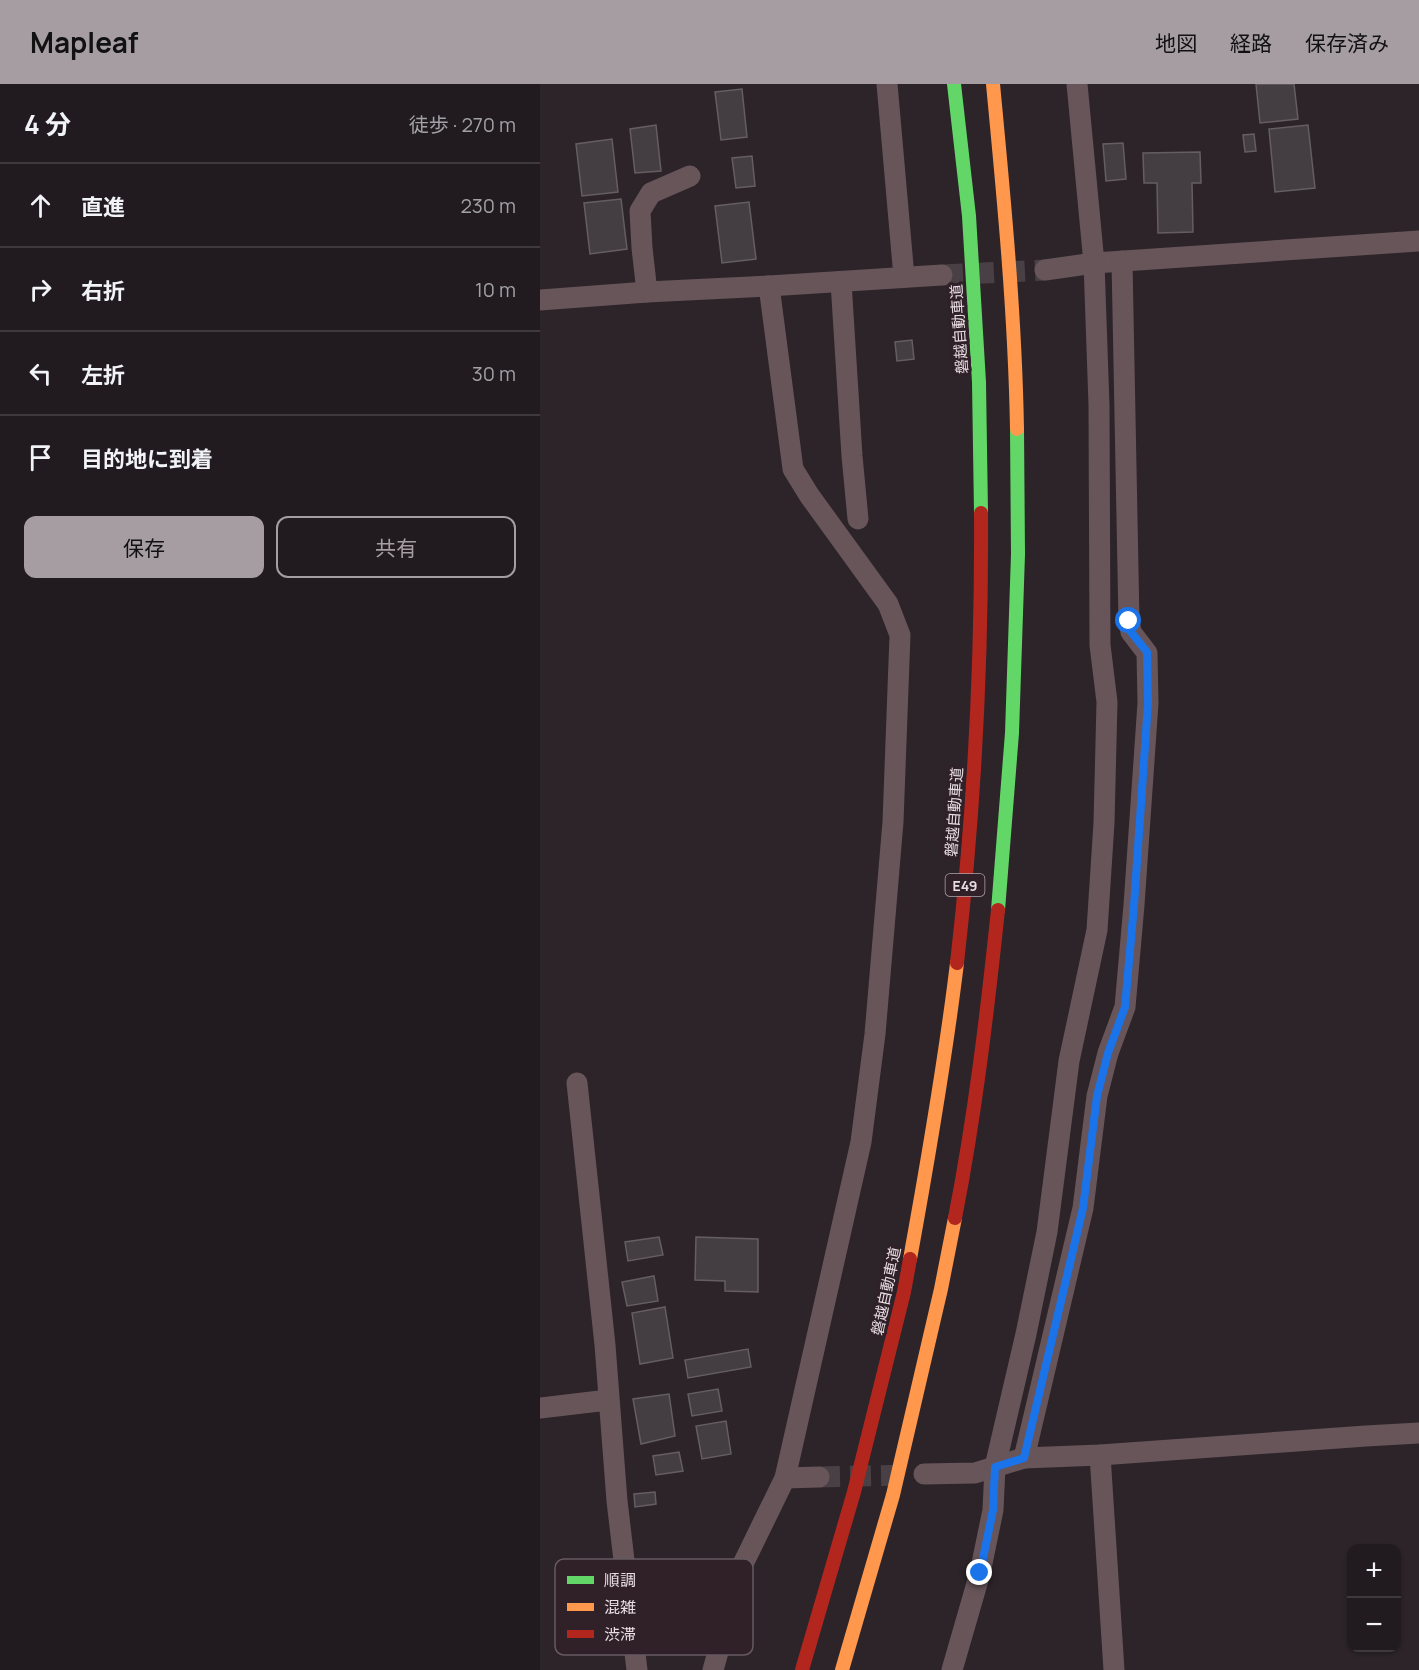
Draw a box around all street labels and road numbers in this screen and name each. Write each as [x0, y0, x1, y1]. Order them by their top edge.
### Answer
street label: 磐越自動車道 [945, 283, 973, 375]
street label: 磐越自動車道 [940, 766, 968, 858]
road number: E49 [946, 874, 984, 896]
street label: 磐越自動車道 [866, 1245, 906, 1337]

